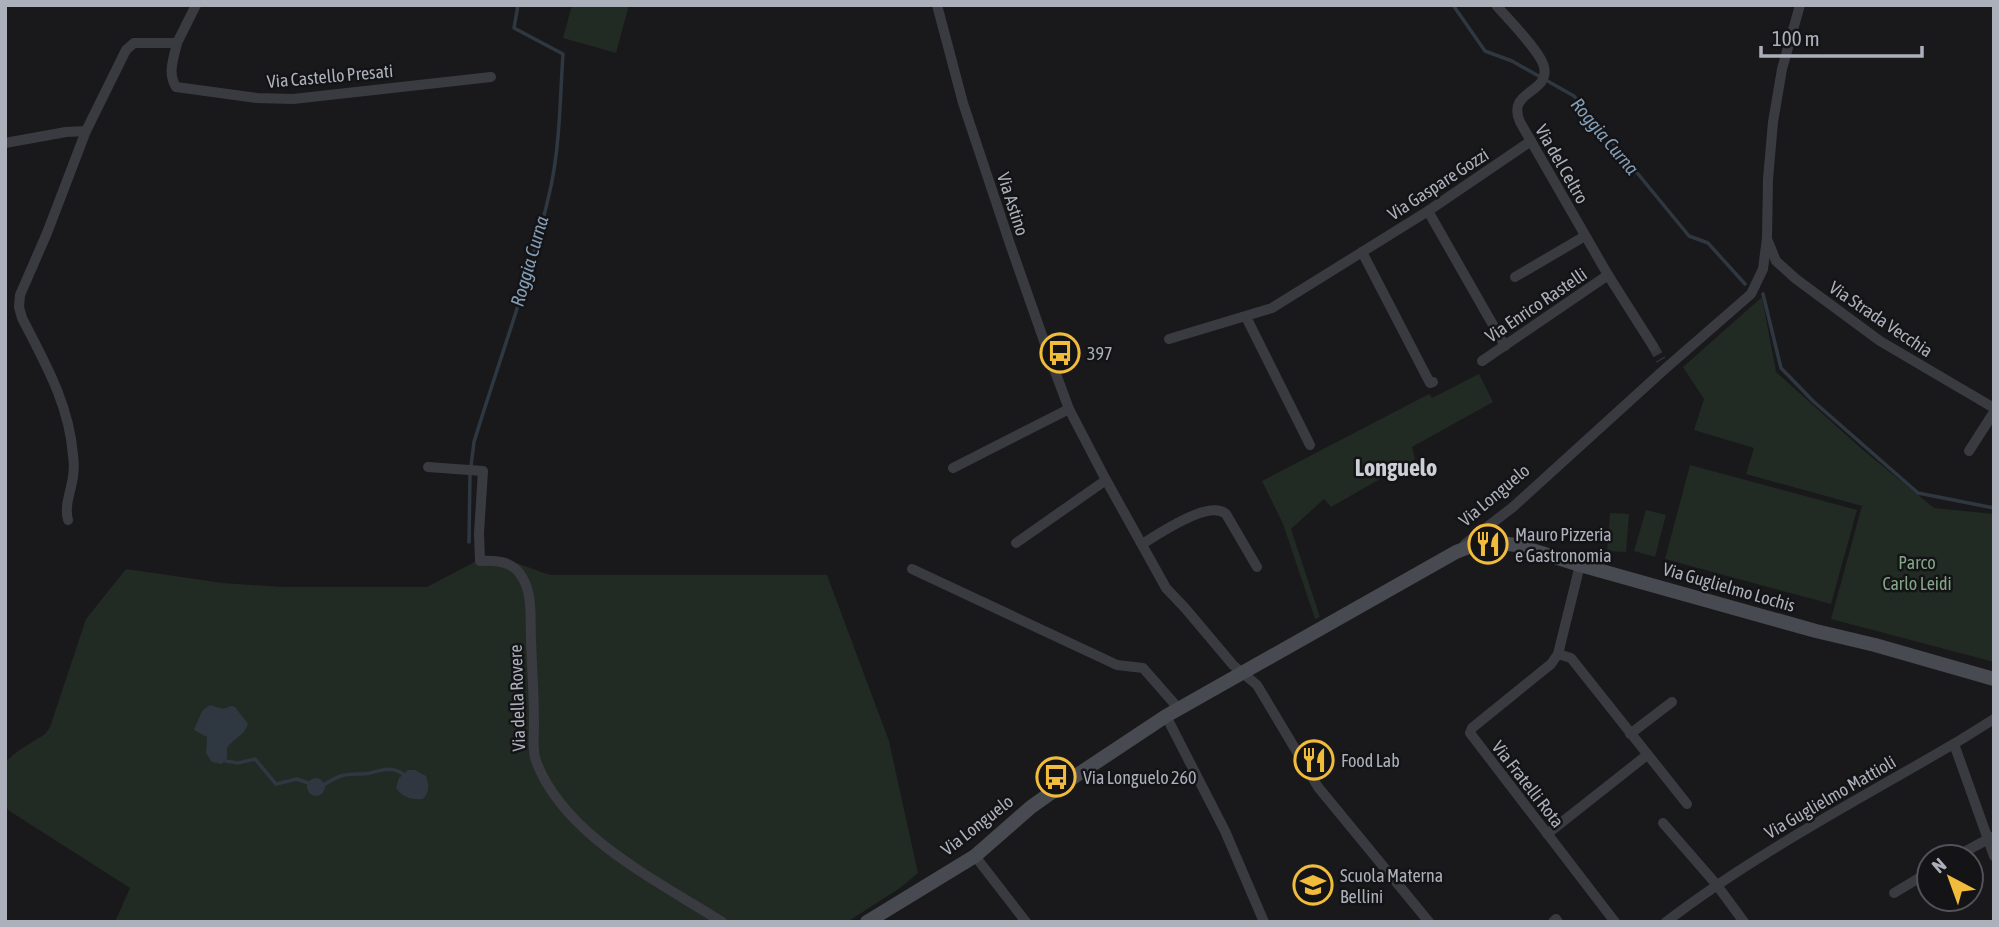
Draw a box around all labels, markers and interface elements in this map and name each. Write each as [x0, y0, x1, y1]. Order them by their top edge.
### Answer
scale bar [1761, 14, 1922, 58]
text: 100 m [1772, 26, 1820, 50]
street label: Via Castello Presati [266, 60, 394, 92]
water label: Roggia Curna [1567, 93, 1643, 179]
street label: Via del Celtro [1531, 121, 1593, 207]
street label: Via Gaspare Gozzi [1384, 144, 1492, 224]
street label: Via Astino [993, 170, 1033, 238]
water label: Roggia Curna [506, 213, 552, 309]
street label: Via Enrico Rastelli [1481, 263, 1591, 347]
street label: Via Strada Vecchia [1825, 277, 1937, 361]
bus stop icon: 397 [1039, 332, 1081, 374]
place label: 397 [1087, 343, 1112, 364]
district label: Longuelo [1355, 454, 1437, 481]
street label: Via Longuelo [1454, 459, 1534, 531]
restaurant icon: Mauro Pizzeria e Gastronomia [1467, 523, 1509, 565]
place label: Mauro Pizzeria e Gastronomia [1515, 524, 1612, 566]
park label: Parco Carlo Leidi [1882, 552, 1952, 594]
street label: Via Guglielmo Lochis [1660, 558, 1798, 616]
street label: Via della Rovere [505, 644, 529, 752]
street label: Via Fratelli Rota [1488, 736, 1568, 832]
restaurant icon: Food Lab [1293, 739, 1335, 781]
place label: Food Lab [1341, 750, 1400, 771]
street label: Via Guglielmo Mattioli [1761, 751, 1899, 843]
bus stop icon: Via Longuelo 260 [1035, 756, 1077, 798]
place label: Via Longuelo 260 [1083, 767, 1196, 788]
street label: Via Longuelo [937, 790, 1017, 860]
north arrow [1915, 843, 1985, 913]
text: N [1927, 853, 1950, 877]
school or university icon: Scuola Materna Bellini [1292, 864, 1334, 906]
place label: Scuola Materna Bellini [1340, 865, 1443, 907]

